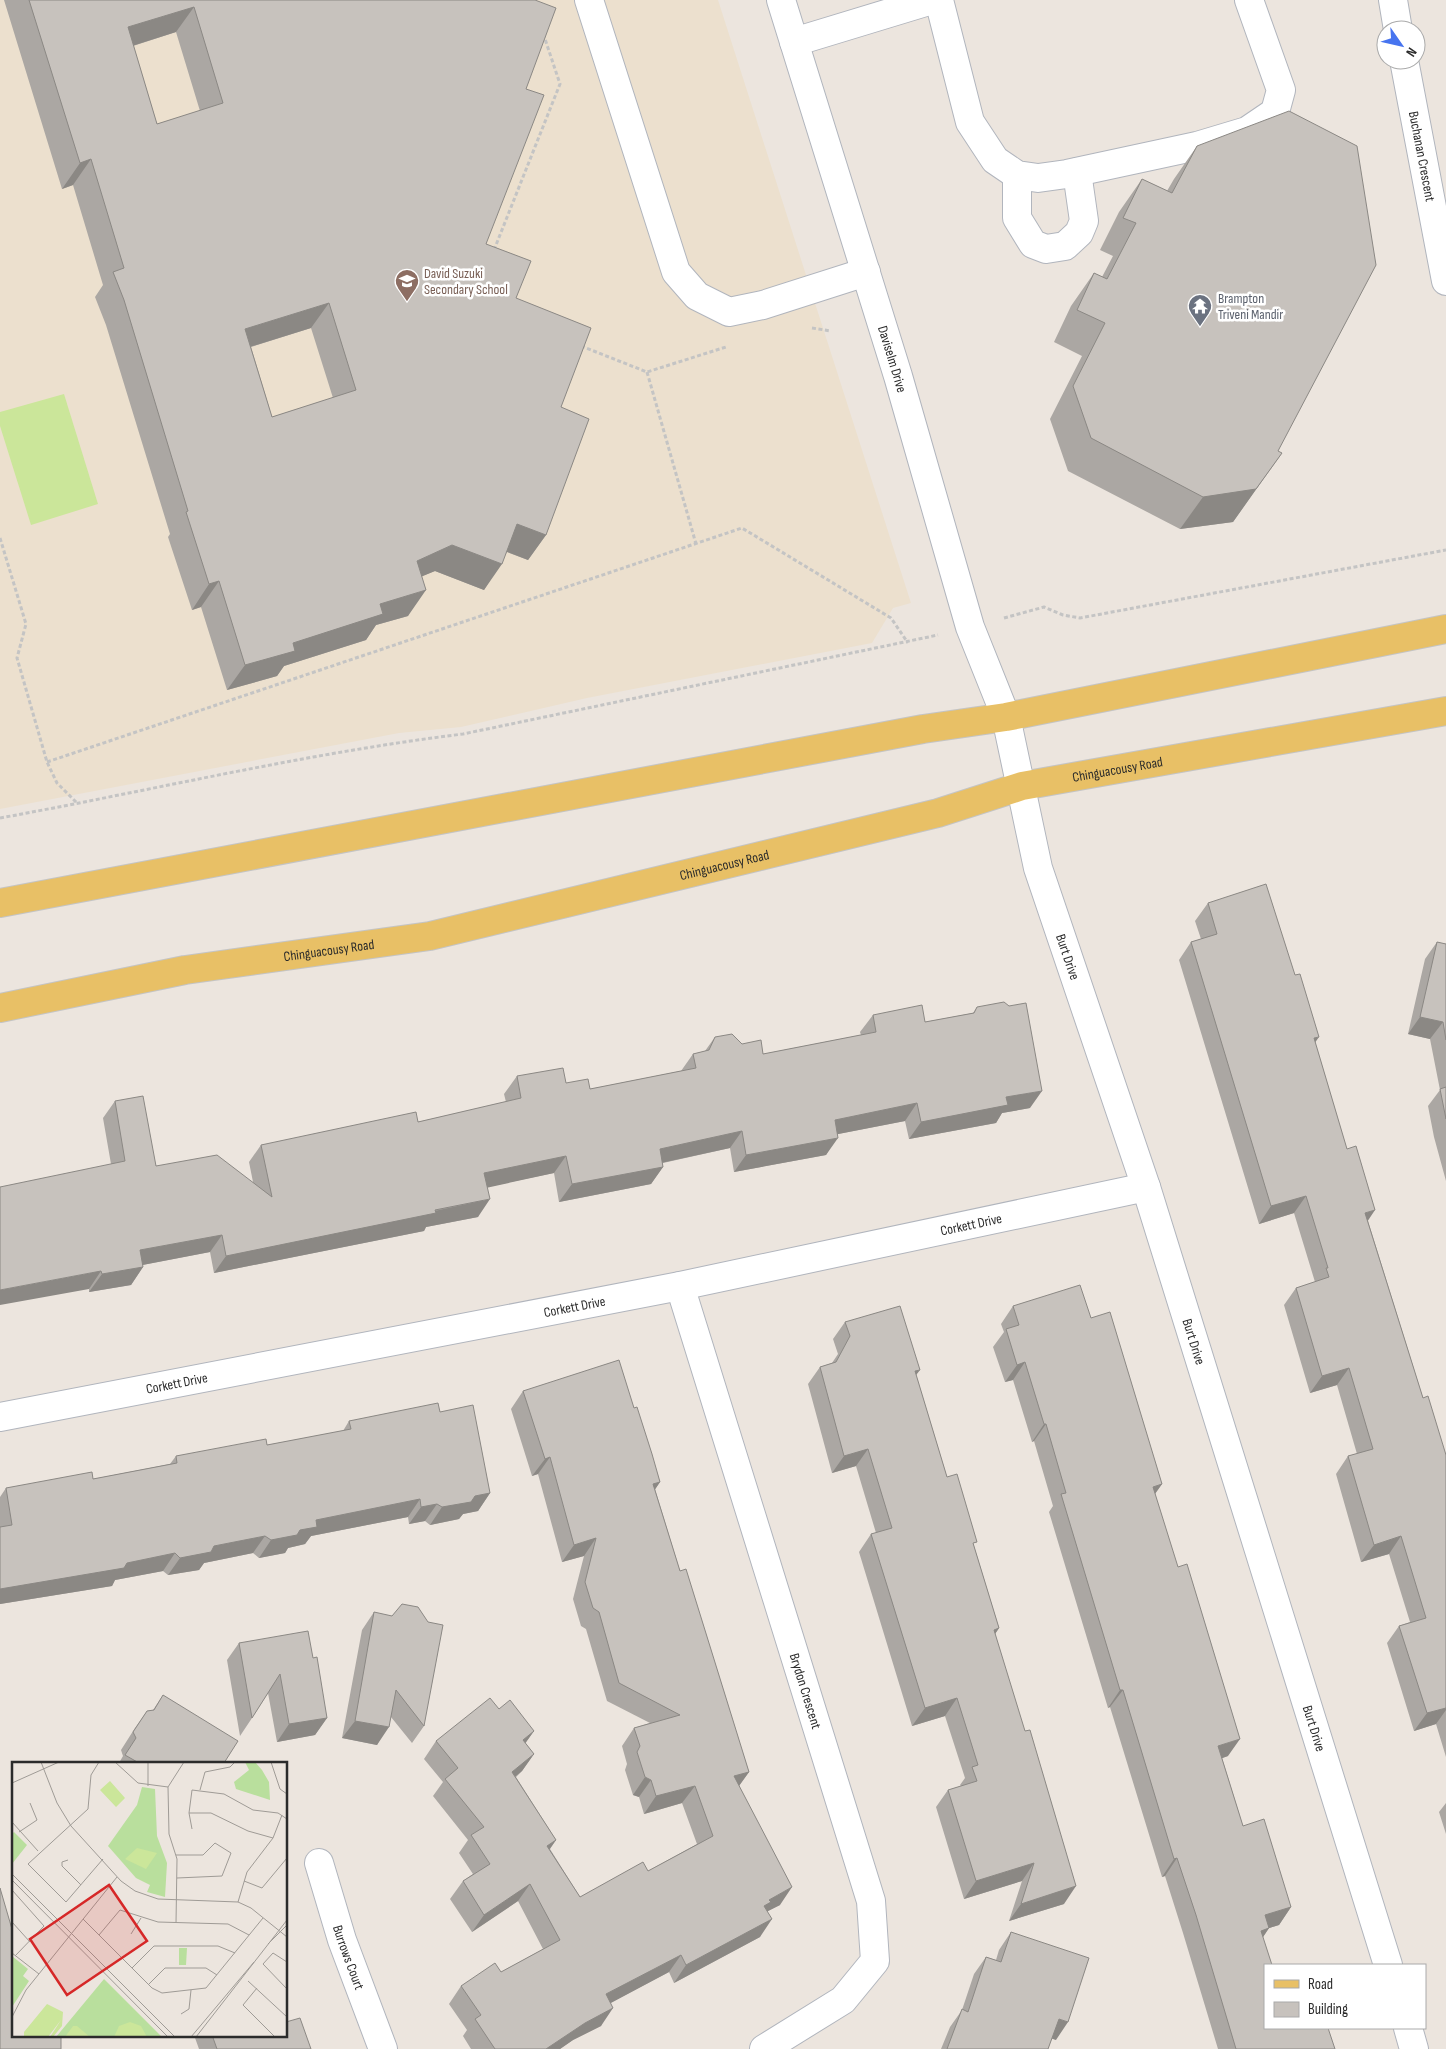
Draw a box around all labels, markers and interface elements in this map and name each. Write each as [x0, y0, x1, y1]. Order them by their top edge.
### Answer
north arrow [1376, 20, 1426, 70]
text: N [1402, 44, 1421, 60]
street label: Buchanan Crescent [1405, 110, 1439, 203]
place label: David Suzuki Secondary School [424, 265, 508, 298]
school or university icon: David Suzuki Secondary School [394, 268, 420, 302]
place label: Brampton Triveni Mandir [1218, 290, 1283, 323]
temple icon: Brampton Triveni Mandir [1187, 293, 1213, 327]
street label: Daviselm Drive [874, 323, 911, 394]
street label: Chinguacousy Road [1071, 753, 1164, 785]
street label: Chinguacousy Road [678, 846, 771, 884]
street label: Burt Drive [1052, 932, 1084, 982]
street label: Chinguacousy Road [282, 935, 375, 965]
street label: Corkett Drive [939, 1209, 1003, 1239]
street label: Corkett Drive [542, 1292, 607, 1321]
street label: Burt Drive [1179, 1317, 1209, 1367]
street label: Corkett Drive [144, 1369, 209, 1397]
street label: Brydon Crescent [786, 1651, 825, 1731]
street label: Burt Drive [1299, 1703, 1330, 1754]
inset map [12, 1762, 288, 2036]
street label: Burrows Court [330, 1923, 368, 1992]
legend [1264, 1964, 1426, 2029]
text: Road [1308, 1975, 1333, 1994]
text: Building [1308, 2000, 1348, 2019]

